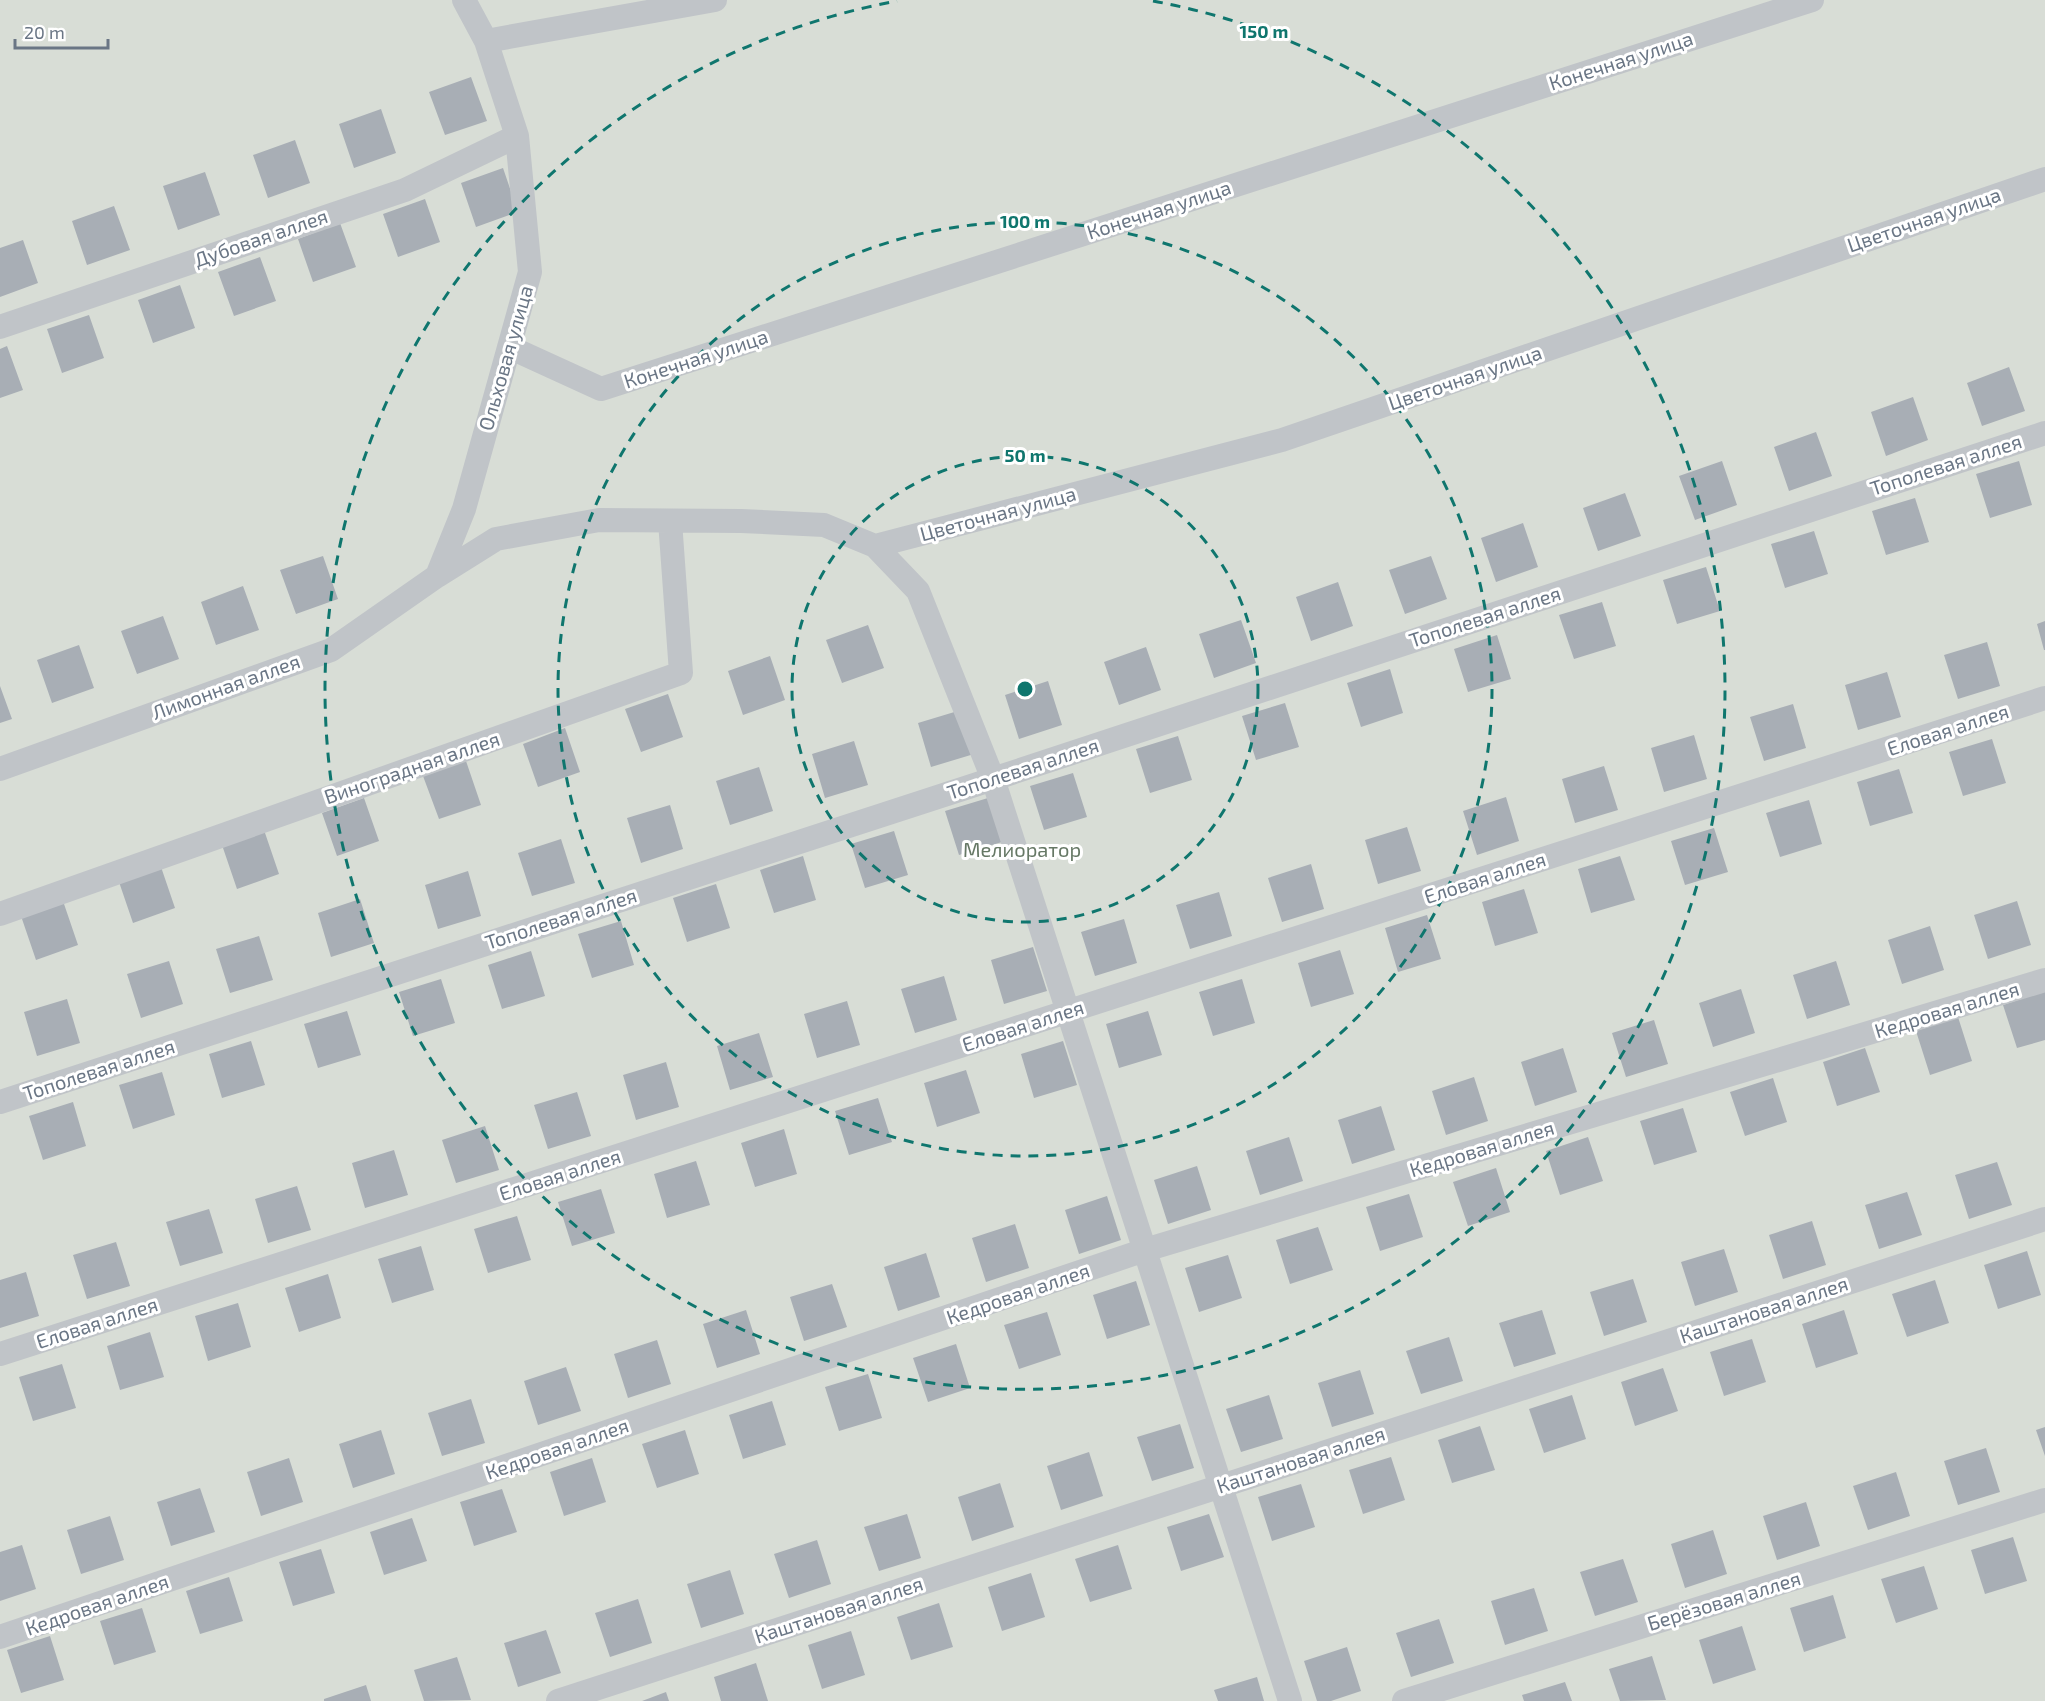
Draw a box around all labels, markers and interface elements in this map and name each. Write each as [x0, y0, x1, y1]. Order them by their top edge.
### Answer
scale bar [15, 12, 108, 50]
text: 150 m [1240, 20, 1288, 42]
text: 20 m [24, 21, 65, 43]
street label: Конечная улица [1546, 25, 1696, 96]
street label: Конечная улица [1084, 174, 1234, 245]
street label: Цветочная улица [1844, 182, 2004, 258]
street label: Дубовая аллея [191, 203, 331, 272]
text: 100 m [1000, 210, 1050, 232]
street label: Ольховая улица [473, 282, 538, 433]
street label: Конечная улица [621, 323, 771, 394]
street label: Цветочная улица [1385, 340, 1545, 416]
street label: Тополевая аллея [1867, 428, 2025, 500]
text: 50 m [1004, 444, 1046, 466]
street label: Цветочная улица [917, 481, 1079, 546]
street label: Тополевая аллея [1406, 580, 1564, 652]
street label: Лимонная аллея [148, 648, 303, 724]
centre of rings [1015, 679, 1035, 699]
street label: Еловая аллея [1884, 698, 2012, 760]
street label: Виноградная аллея [321, 726, 503, 808]
street label: Тополевая аллея [944, 732, 1102, 804]
park label: Мелиоратор [963, 837, 1081, 861]
street label: Еловая аллея [1421, 846, 1549, 908]
street label: Тополевая аллея [482, 882, 640, 954]
street label: Кедровая аллея [1871, 976, 2022, 1042]
street label: Еловая аллея [959, 994, 1087, 1056]
street label: Тополевая аллея [20, 1033, 178, 1105]
street label: Кедровая аллея [1406, 1115, 1557, 1181]
street label: Еловая аллея [496, 1143, 624, 1205]
street label: Кедровая аллея [943, 1257, 1092, 1329]
street label: Каштановая аллея [1676, 1270, 1851, 1348]
street label: Еловая аллея [33, 1291, 161, 1353]
street label: Кедровая аллея [482, 1412, 631, 1484]
street label: Каштановая аллея [1213, 1420, 1388, 1498]
street label: Берёзовая аллея [1644, 1565, 1803, 1635]
street label: Кедровая аллея [22, 1568, 171, 1640]
street label: Каштановая аллея [751, 1570, 926, 1648]

